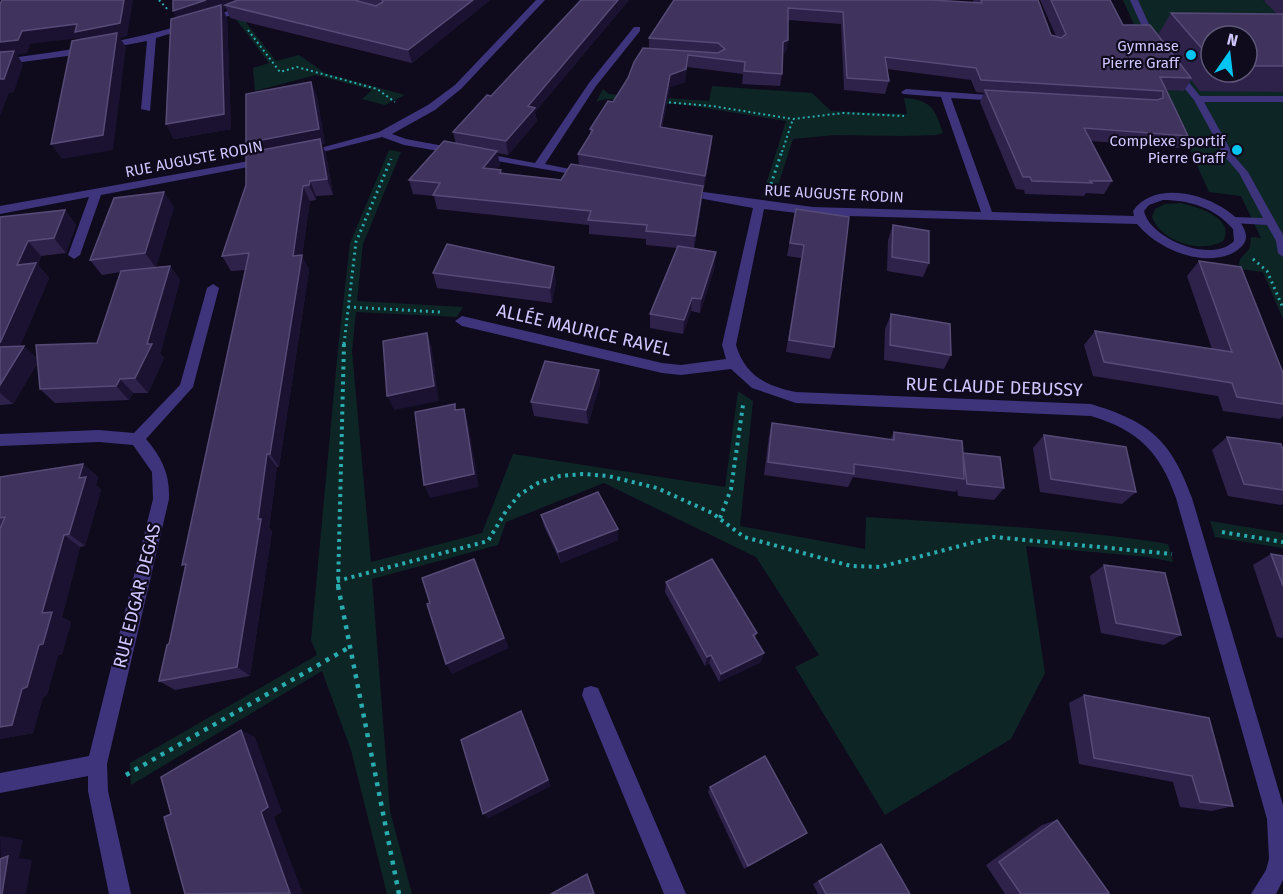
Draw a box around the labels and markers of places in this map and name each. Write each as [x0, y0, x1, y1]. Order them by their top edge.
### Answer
place label: Gymnase Pierre Graff [1102, 37, 1180, 72]
marker: Gymnase Pierre Graff [1184, 48, 1198, 62]
place label: Complexe sportif Pierre Graff [1110, 132, 1226, 167]
marker: Complexe sportif Pierre Graff [1230, 143, 1244, 157]

